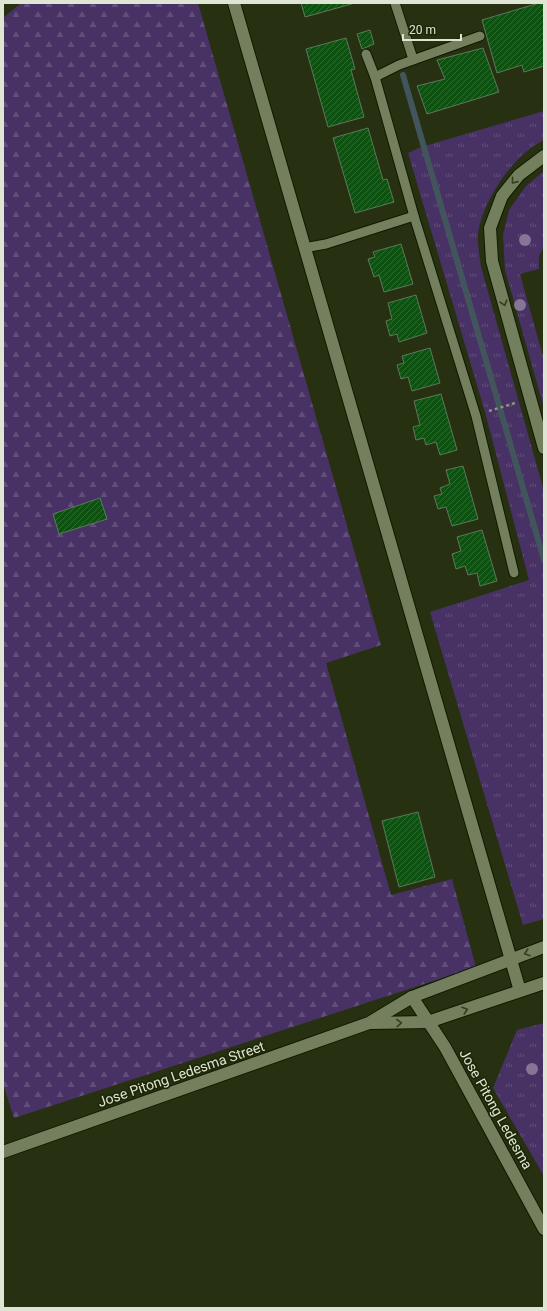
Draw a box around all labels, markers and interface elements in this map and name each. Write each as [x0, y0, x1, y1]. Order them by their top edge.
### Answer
scale bar [403, 16, 461, 42]
text: 20 m [409, 23, 436, 37]
one-way arrow [512, 176, 519, 183]
one-way arrow [499, 299, 508, 306]
one-way arrow [524, 948, 531, 957]
one-way arrow [461, 1006, 468, 1014]
one-way arrow [396, 1018, 402, 1027]
street label: Jose Pitong Ledesma Street [95, 1038, 267, 1110]
street label: Jose Pitong Ledesma [456, 1046, 536, 1172]

